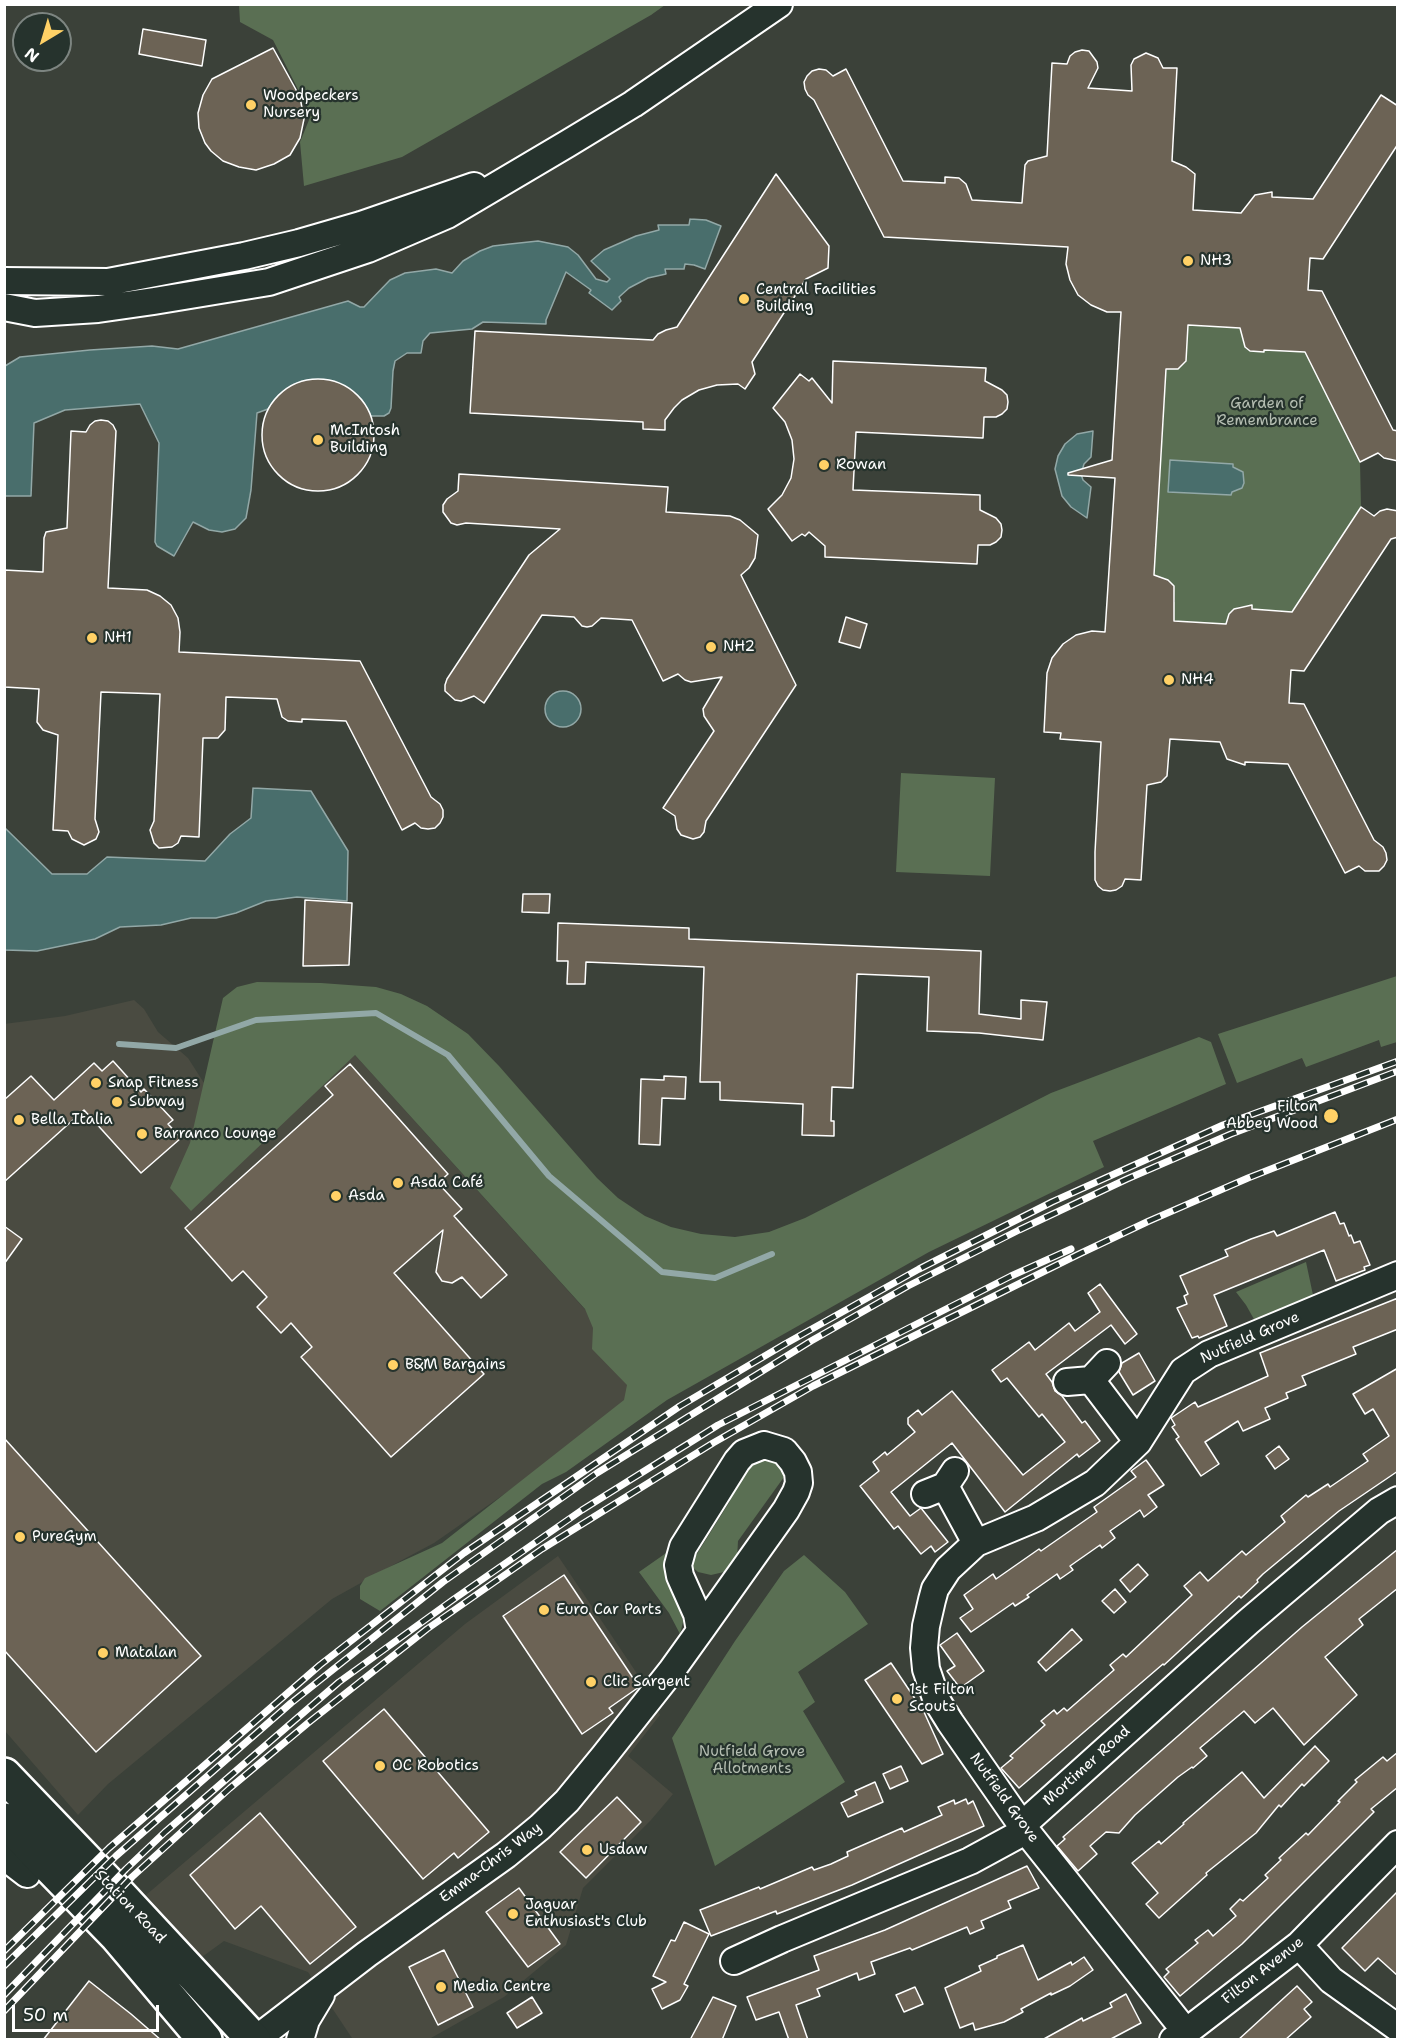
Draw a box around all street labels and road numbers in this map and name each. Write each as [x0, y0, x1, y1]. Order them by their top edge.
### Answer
street label: Nutfield Grove [1198, 1308, 1302, 1368]
street label: Mortimer Road [1040, 1722, 1134, 1810]
street label: Nutfield Grove [965, 1750, 1043, 1846]
street label: Emma-Chris Way [437, 1819, 545, 1907]
street label: Station Road [91, 1867, 169, 1947]
street label: Filton Avenue [1218, 1933, 1308, 2009]

